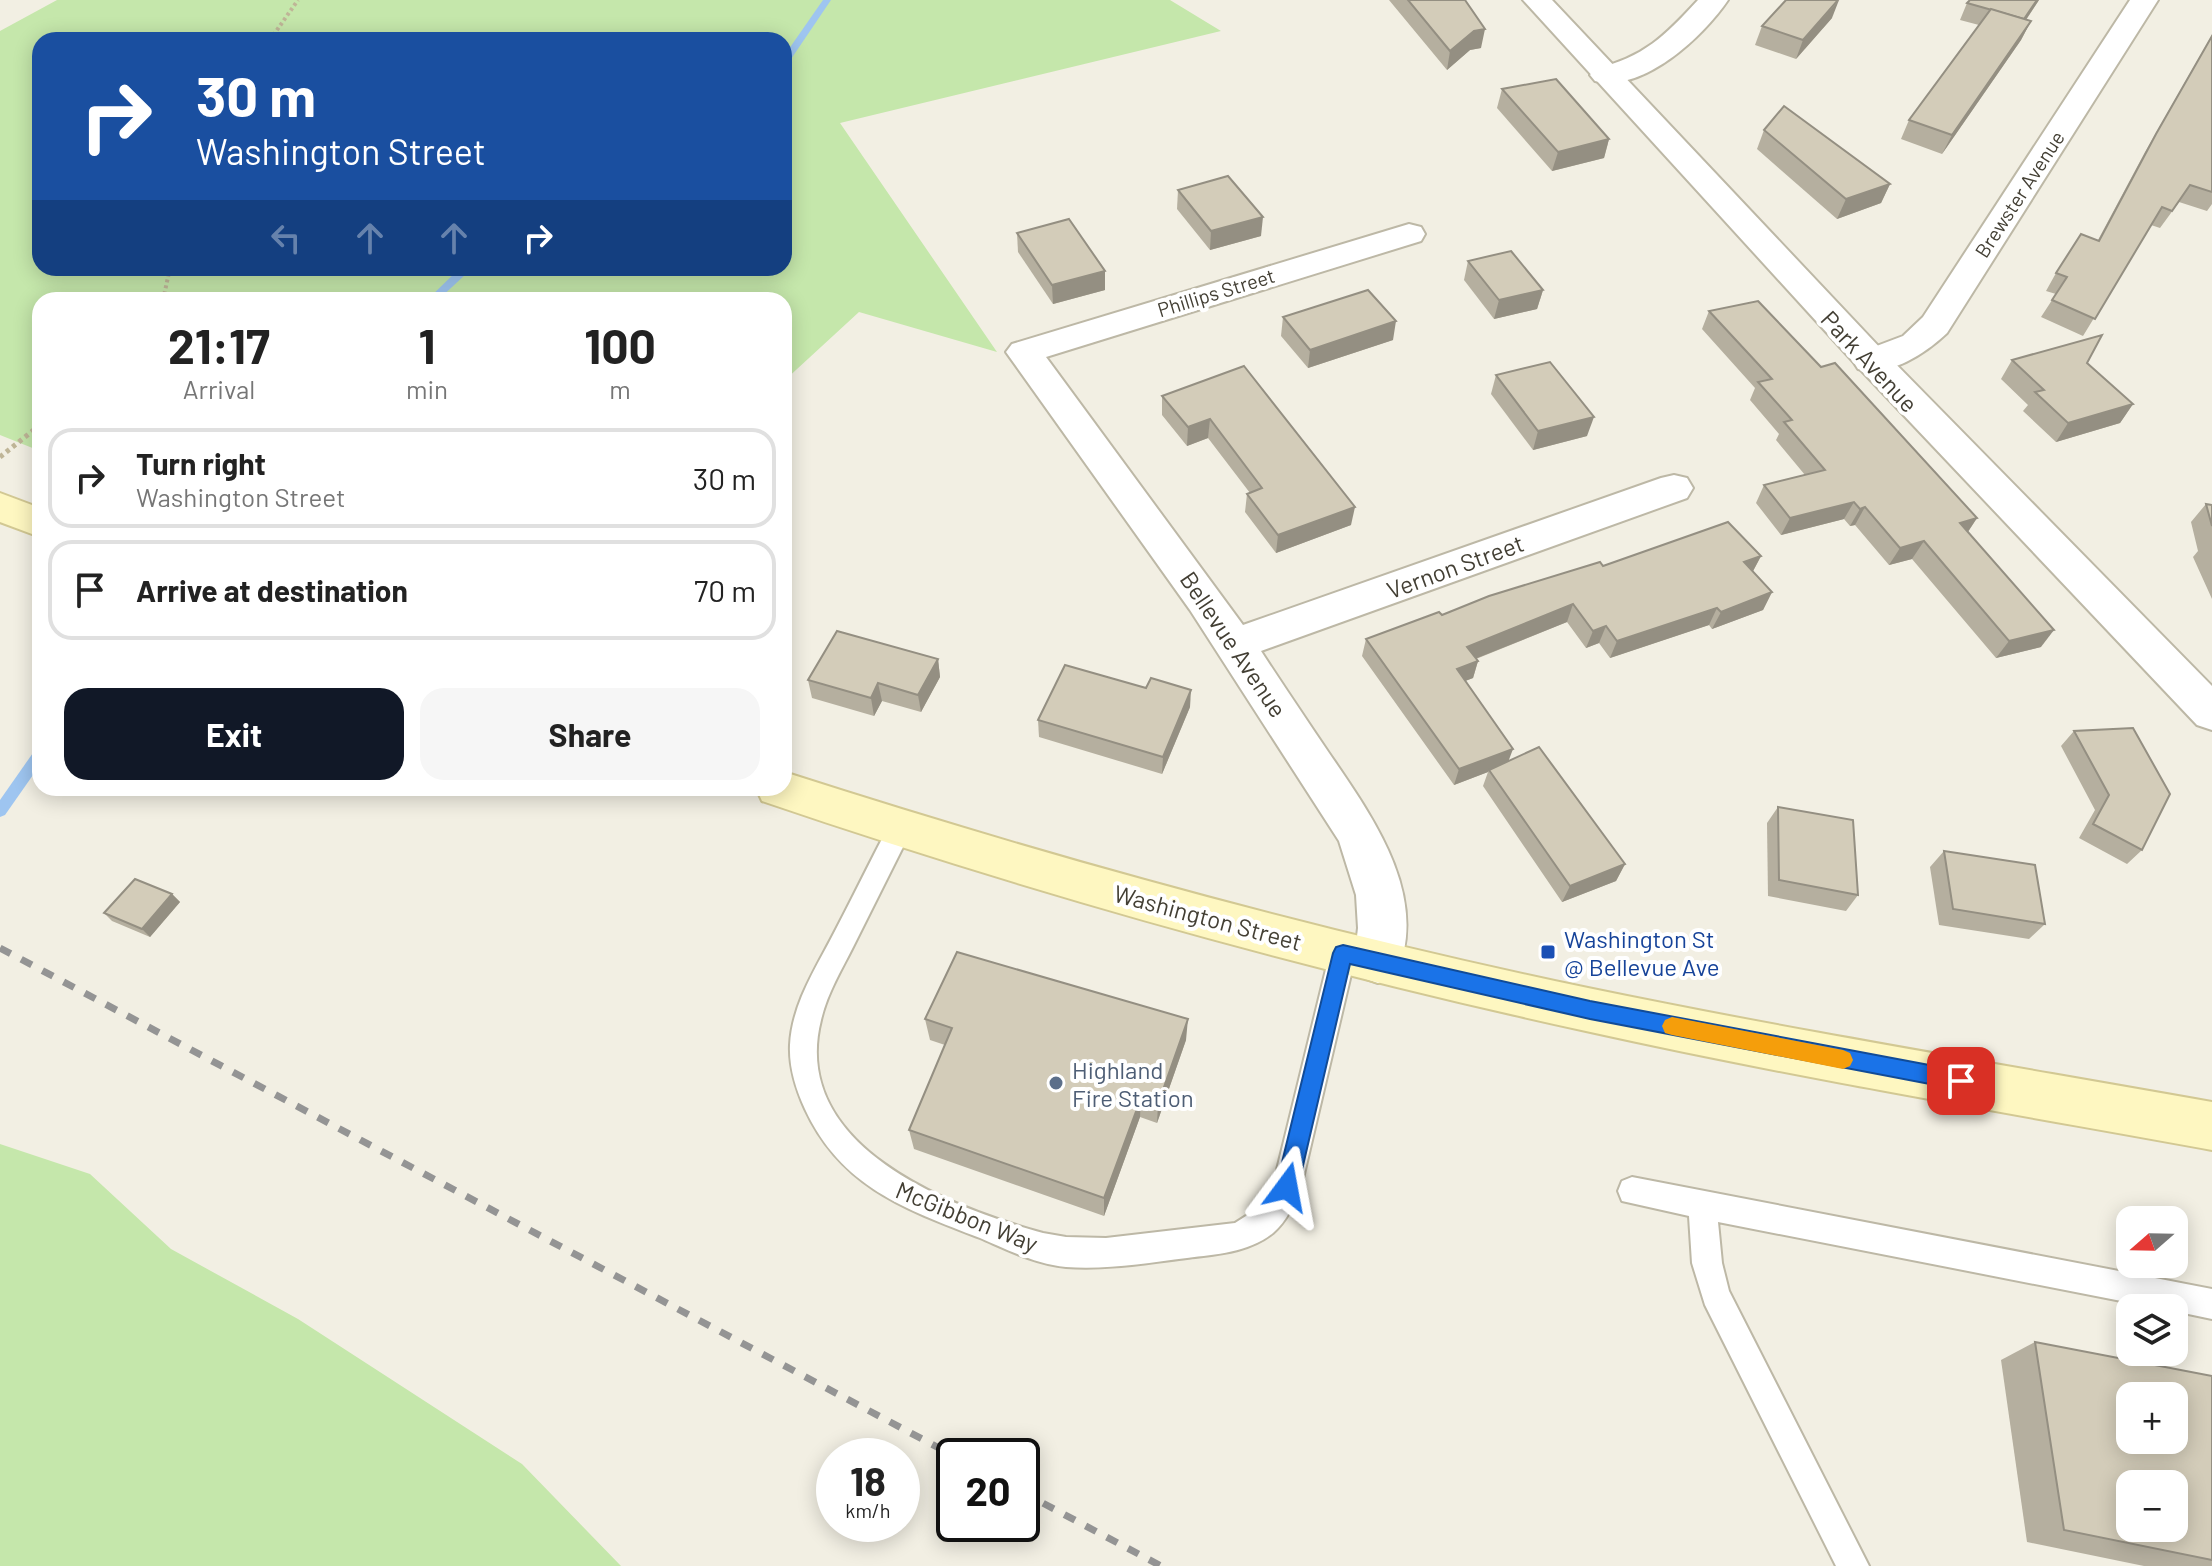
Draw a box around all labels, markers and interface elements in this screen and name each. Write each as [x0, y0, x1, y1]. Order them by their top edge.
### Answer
text: 30 m [196, 61, 316, 128]
icon: right [64, 64, 168, 168]
street label: Brewster Avenue [1969, 126, 2069, 262]
text: Washington Street [196, 129, 486, 172]
icon: left [264, 216, 308, 260]
icon: ahead [348, 216, 392, 260]
icon: ahead [432, 216, 476, 260]
icon: right [516, 216, 560, 260]
street label: Phillips Street [1155, 263, 1277, 321]
street label: Park Avenue [1816, 304, 1924, 418]
text: 21:17 [168, 316, 270, 374]
text: 1 [419, 316, 436, 374]
text: 100 [584, 316, 656, 374]
text: Arrival [183, 373, 255, 404]
text: min [406, 373, 448, 404]
text: m [609, 373, 631, 404]
text: Turn right [136, 445, 266, 481]
icon: right [68, 456, 112, 500]
text: 30 m [693, 460, 756, 496]
text: Washington Street [136, 481, 345, 512]
street label: Vernon Street [1383, 528, 1527, 604]
street label: Bellevue Avenue [1175, 566, 1293, 722]
icon: arrive [68, 568, 112, 612]
text: Arrive at destination [136, 572, 408, 608]
text: 70 m [694, 572, 756, 608]
button: Exit [64, 688, 404, 780]
button: Share [420, 688, 760, 780]
street label: Washington Street [1111, 878, 1305, 956]
place label: Washington St @ Bellevue Ave [1564, 924, 1720, 981]
marker: Washington St @ Bellevue Ave [1539, 943, 1557, 961]
pin [1927, 1047, 1995, 1115]
place label: Highland Fire Station [1072, 1055, 1194, 1112]
icon: arrive [1939, 1059, 1983, 1103]
marker: Highland Fire Station [1047, 1074, 1065, 1092]
position arrow [1245, 1145, 1329, 1229]
street label: McGibbon Way [892, 1174, 1042, 1258]
north arrow [2116, 1206, 2188, 1278]
map controls [2116, 1206, 2188, 1542]
button: layers [2116, 1294, 2188, 1366]
button: + [2116, 1382, 2188, 1454]
speed limit sign: 20 [936, 1438, 1040, 1542]
text: 18 [850, 1456, 886, 1504]
button: − [2116, 1470, 2188, 1542]
text: km/h [845, 1498, 891, 1522]

